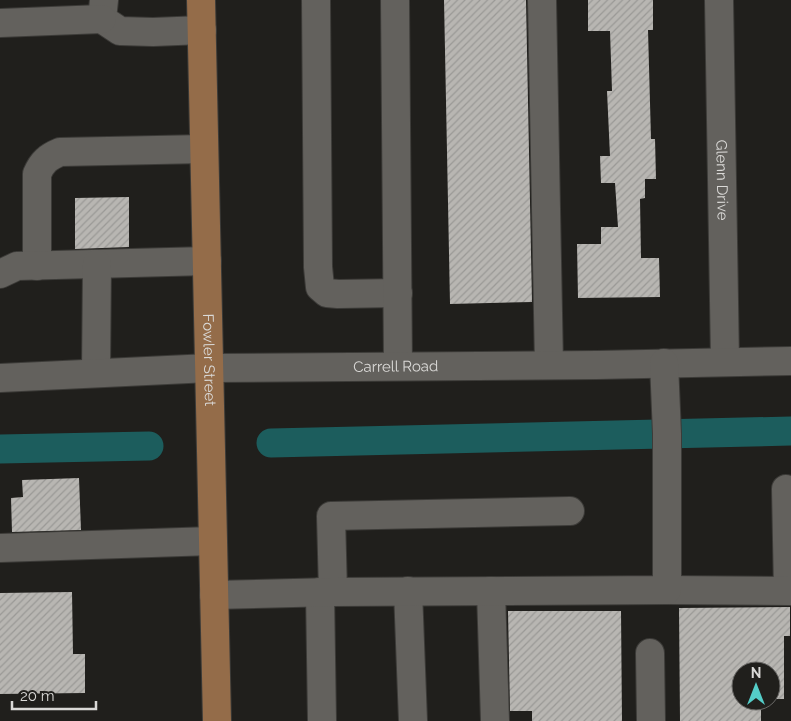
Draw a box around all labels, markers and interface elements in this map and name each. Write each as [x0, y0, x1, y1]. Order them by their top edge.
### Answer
street label: Glenn Drive [712, 139, 732, 221]
street label: Fowler Street [199, 313, 219, 406]
street label: Carrell Road [353, 357, 438, 376]
north arrow [731, 661, 781, 711]
text: N [751, 665, 761, 681]
scale bar [12, 678, 96, 710]
text: 20 m [20, 687, 55, 705]

